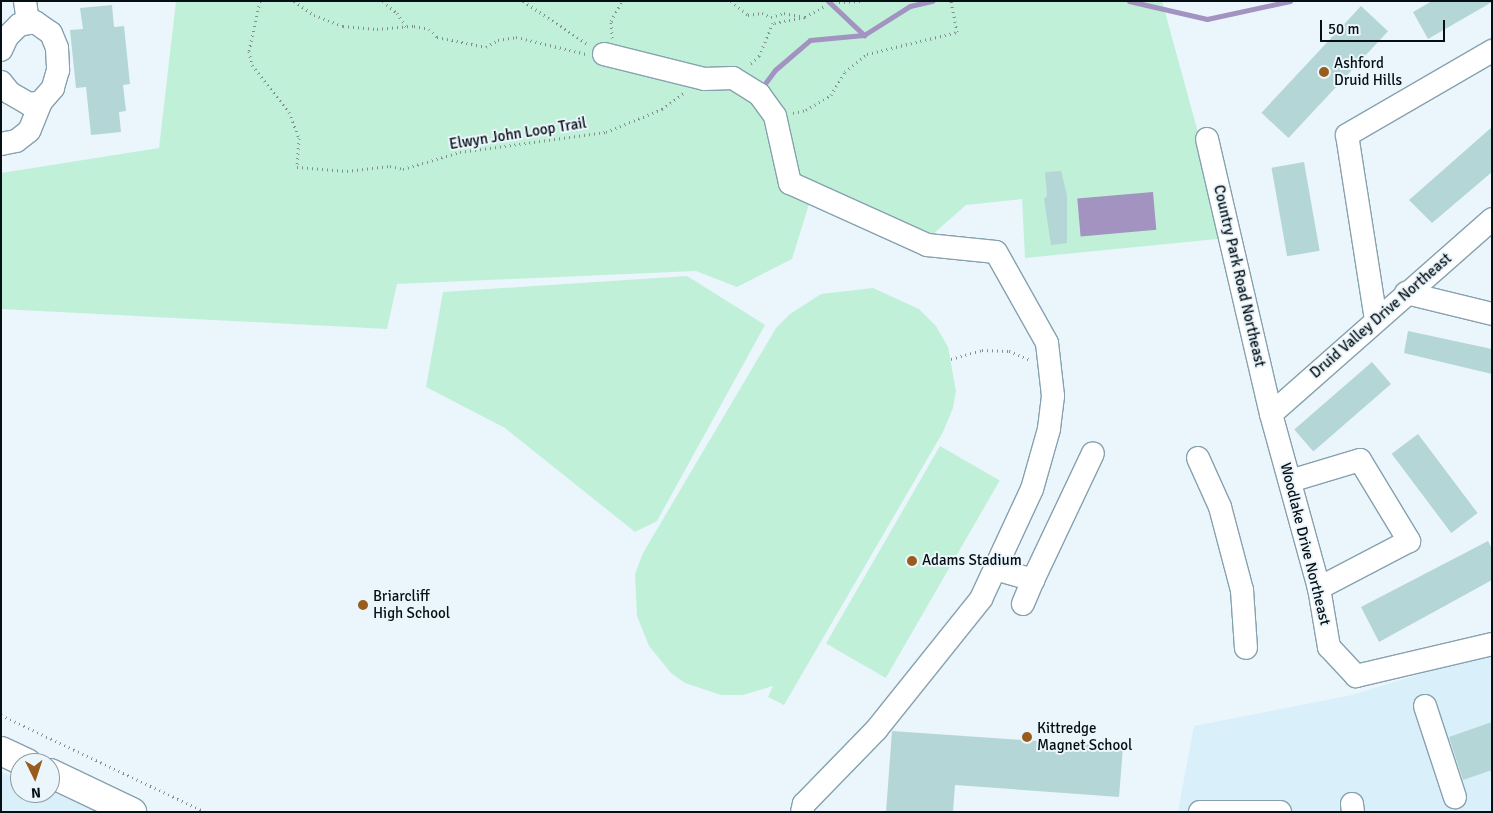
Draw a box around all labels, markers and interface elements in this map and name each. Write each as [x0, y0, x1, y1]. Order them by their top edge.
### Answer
scale bar [1323, 10, 1448, 42]
text: 50 m [1328, 20, 1359, 38]
place label: Ashford Druid Hills [1334, 54, 1402, 89]
marker: Ashford Druid Hills [1318, 66, 1330, 78]
street label: Elwyn John Loop Trail [448, 114, 588, 154]
street label: Country Park Road Northeast [1209, 183, 1269, 369]
street label: Druid Valley Drive Northeast [1307, 250, 1455, 382]
street label: Woodlake Drive Northeast [1276, 461, 1334, 627]
place label: Adams Stadium [922, 552, 1022, 570]
marker: Adams Stadium [906, 555, 918, 567]
place label: Briarcliff High School [373, 587, 450, 622]
marker: Briarcliff High School [357, 599, 369, 611]
place label: Kittredge Magnet School [1037, 719, 1132, 754]
marker: Kittredge Magnet School [1021, 731, 1033, 743]
north arrow [10, 753, 60, 803]
text: N [31, 784, 41, 801]

